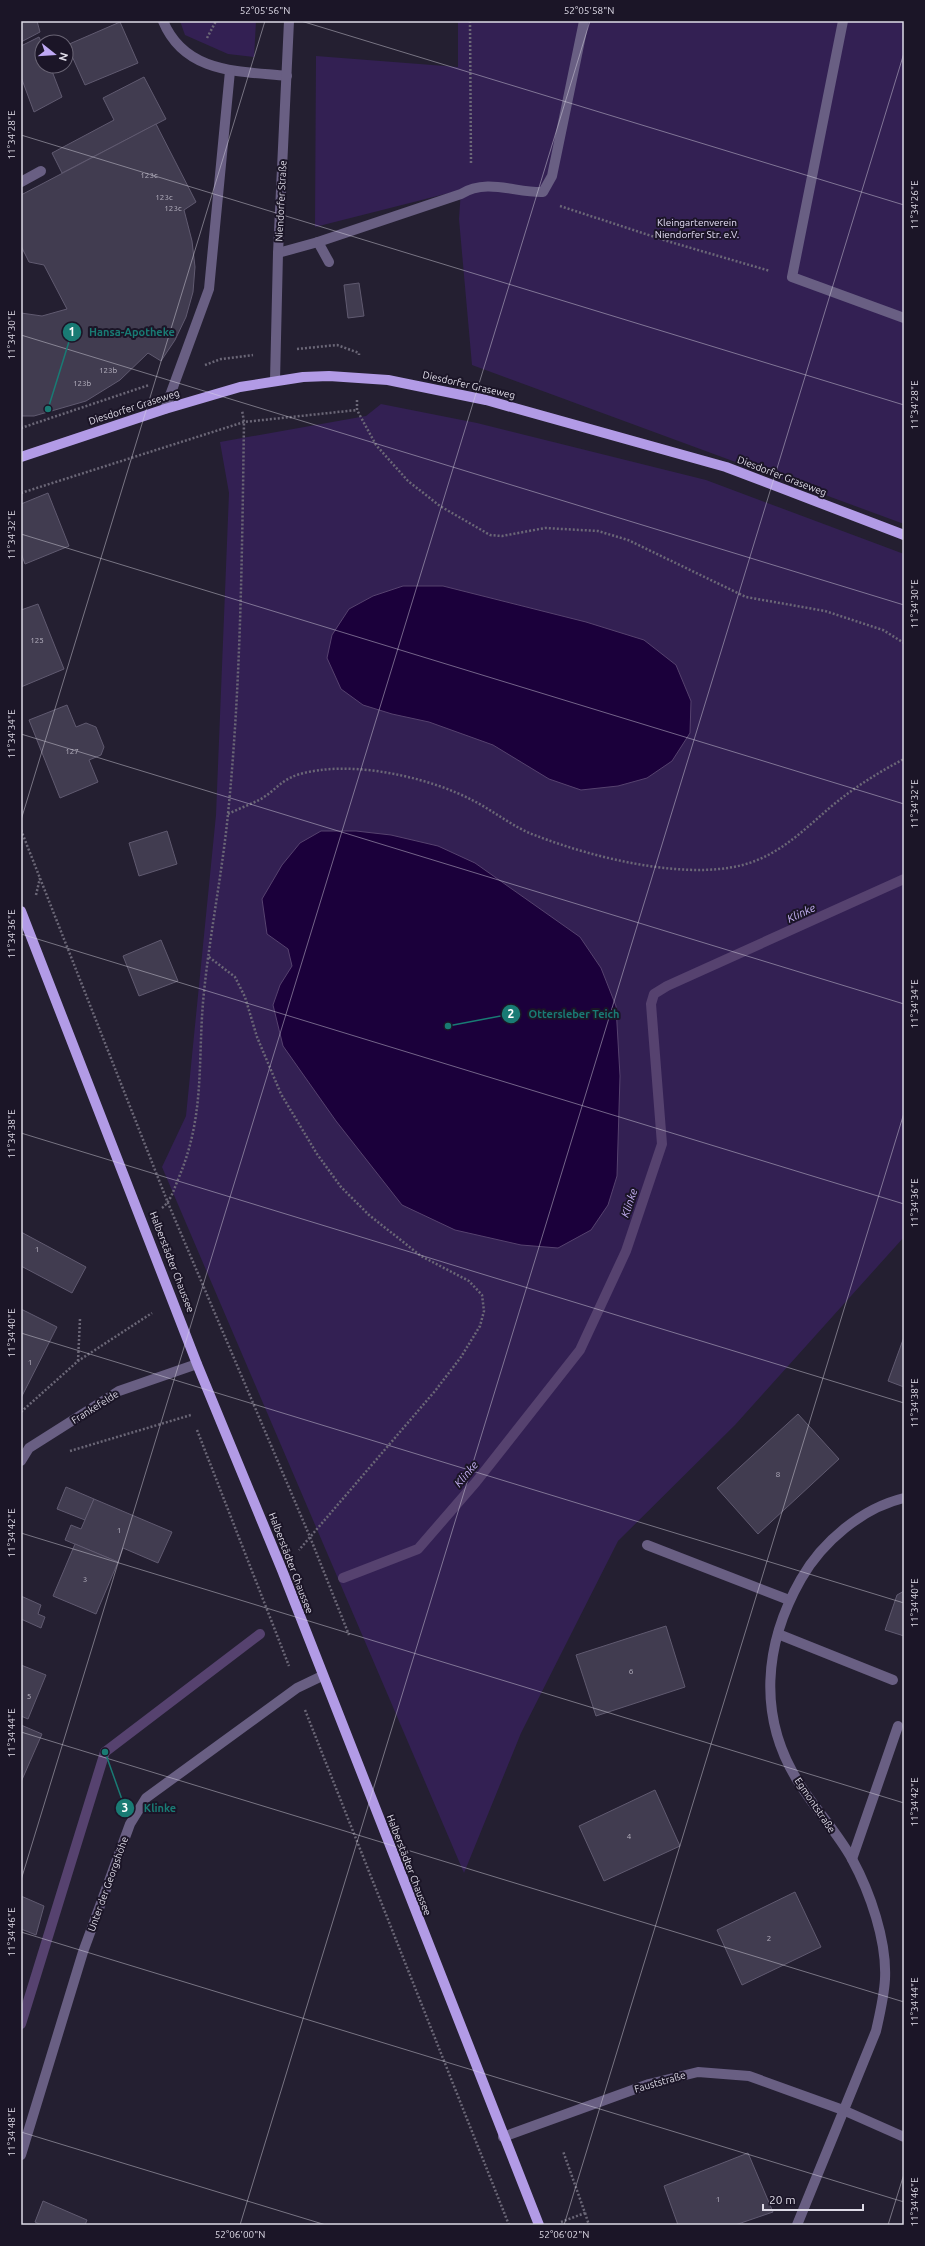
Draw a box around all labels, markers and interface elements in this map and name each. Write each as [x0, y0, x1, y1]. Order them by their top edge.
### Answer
text: 52°05'56"N [240, 5, 290, 16]
text: 52°05'58"N [564, 5, 614, 16]
north arrow [34, 34, 74, 74]
text: N [57, 51, 71, 63]
text: 11°34'28"E [6, 110, 17, 160]
street label: Niendorfer Straße [273, 160, 289, 242]
house number: 123c [140, 171, 158, 180]
text: 11°34'26"E [909, 180, 920, 230]
house number: 123c [155, 193, 173, 202]
house number: 123c [164, 204, 182, 213]
park label: Kleingartenverein Niendorfer Str. e.V. [655, 217, 739, 240]
text: 11°34'30"E [6, 310, 17, 360]
callout: Hansa-Apotheke [62, 320, 183, 343]
text: 1 [69, 325, 75, 338]
text: Hansa-Apotheke [89, 326, 175, 338]
house number: 123b [99, 366, 117, 375]
street label: Diesdorfer Graseweg [422, 369, 516, 401]
house number: 123b [73, 379, 91, 388]
text: 11°34'28"E [909, 380, 920, 430]
street label: Diesdorfer Graseweg [87, 387, 181, 427]
street label: Diesdorfer Graseweg [736, 454, 828, 498]
text: 11°34'32"E [6, 510, 17, 560]
text: 11°34'30"E [909, 579, 920, 629]
house number: 125 [30, 636, 44, 645]
text: 11°34'34"E [6, 709, 17, 759]
house number: 127 [65, 747, 79, 756]
text: 11°34'32"E [909, 779, 920, 829]
water label: Klinke [785, 901, 817, 925]
text: 11°34'36"E [6, 909, 17, 959]
text: 11°34'34"E [909, 979, 920, 1029]
callout: Ottersleber Teich [501, 1003, 627, 1026]
text: 2 [508, 1007, 515, 1020]
text: Ottersleber Teich [529, 1008, 619, 1020]
text: 11°34'38"E [6, 1109, 17, 1159]
text: 11°34'36"E [909, 1178, 920, 1228]
water label: Klinke [618, 1187, 640, 1219]
street label: Halberstädter Chaussee [148, 1210, 196, 1314]
house number: 1 [35, 1245, 39, 1254]
text: 11°34'40"E [6, 1308, 17, 1358]
house number: 1 [28, 1358, 32, 1367]
text: 11°34'38"E [909, 1378, 920, 1428]
street label: Frankefelde [69, 1388, 121, 1426]
water label: Klinke [452, 1458, 480, 1489]
house number: 8 [776, 1470, 781, 1479]
text: 11°34'42"E [6, 1508, 17, 1558]
street label: Halberstädter Chaussee [267, 1511, 315, 1615]
house number: 1 [117, 1526, 121, 1535]
house number: 3 [83, 1575, 87, 1584]
text: 11°34'40"E [909, 1578, 920, 1628]
house number: 6 [629, 1667, 634, 1676]
house number: 5 [27, 1692, 31, 1701]
text: 11°34'44"E [6, 1708, 17, 1758]
street label: Egmontstraße [793, 1775, 837, 1835]
text: 11°34'42"E [909, 1777, 920, 1827]
callout: Klinke [115, 1797, 184, 1820]
text: 3 [122, 1801, 128, 1814]
text: Klinke [144, 1802, 176, 1814]
street label: Halberstädter Chaussee [385, 1813, 433, 1917]
house number: 4 [627, 1832, 632, 1841]
street label: Unter der Georgshöhe [86, 1835, 130, 1933]
text: 11°34'46"E [6, 1907, 17, 1957]
house number: 2 [767, 1934, 771, 1943]
text: 11°34'44"E [909, 1977, 920, 2027]
street label: Fauststraße [633, 2069, 687, 2095]
text: 11°34'48"E [6, 2107, 17, 2157]
text: 11°34'46"E [909, 2177, 920, 2227]
scale bar [763, 2186, 863, 2212]
text: 20 m [769, 2193, 796, 2206]
house number: 1 [716, 2195, 720, 2204]
text: 52°06'00"N [215, 2229, 265, 2240]
text: 52°06'02"N [539, 2229, 589, 2240]

